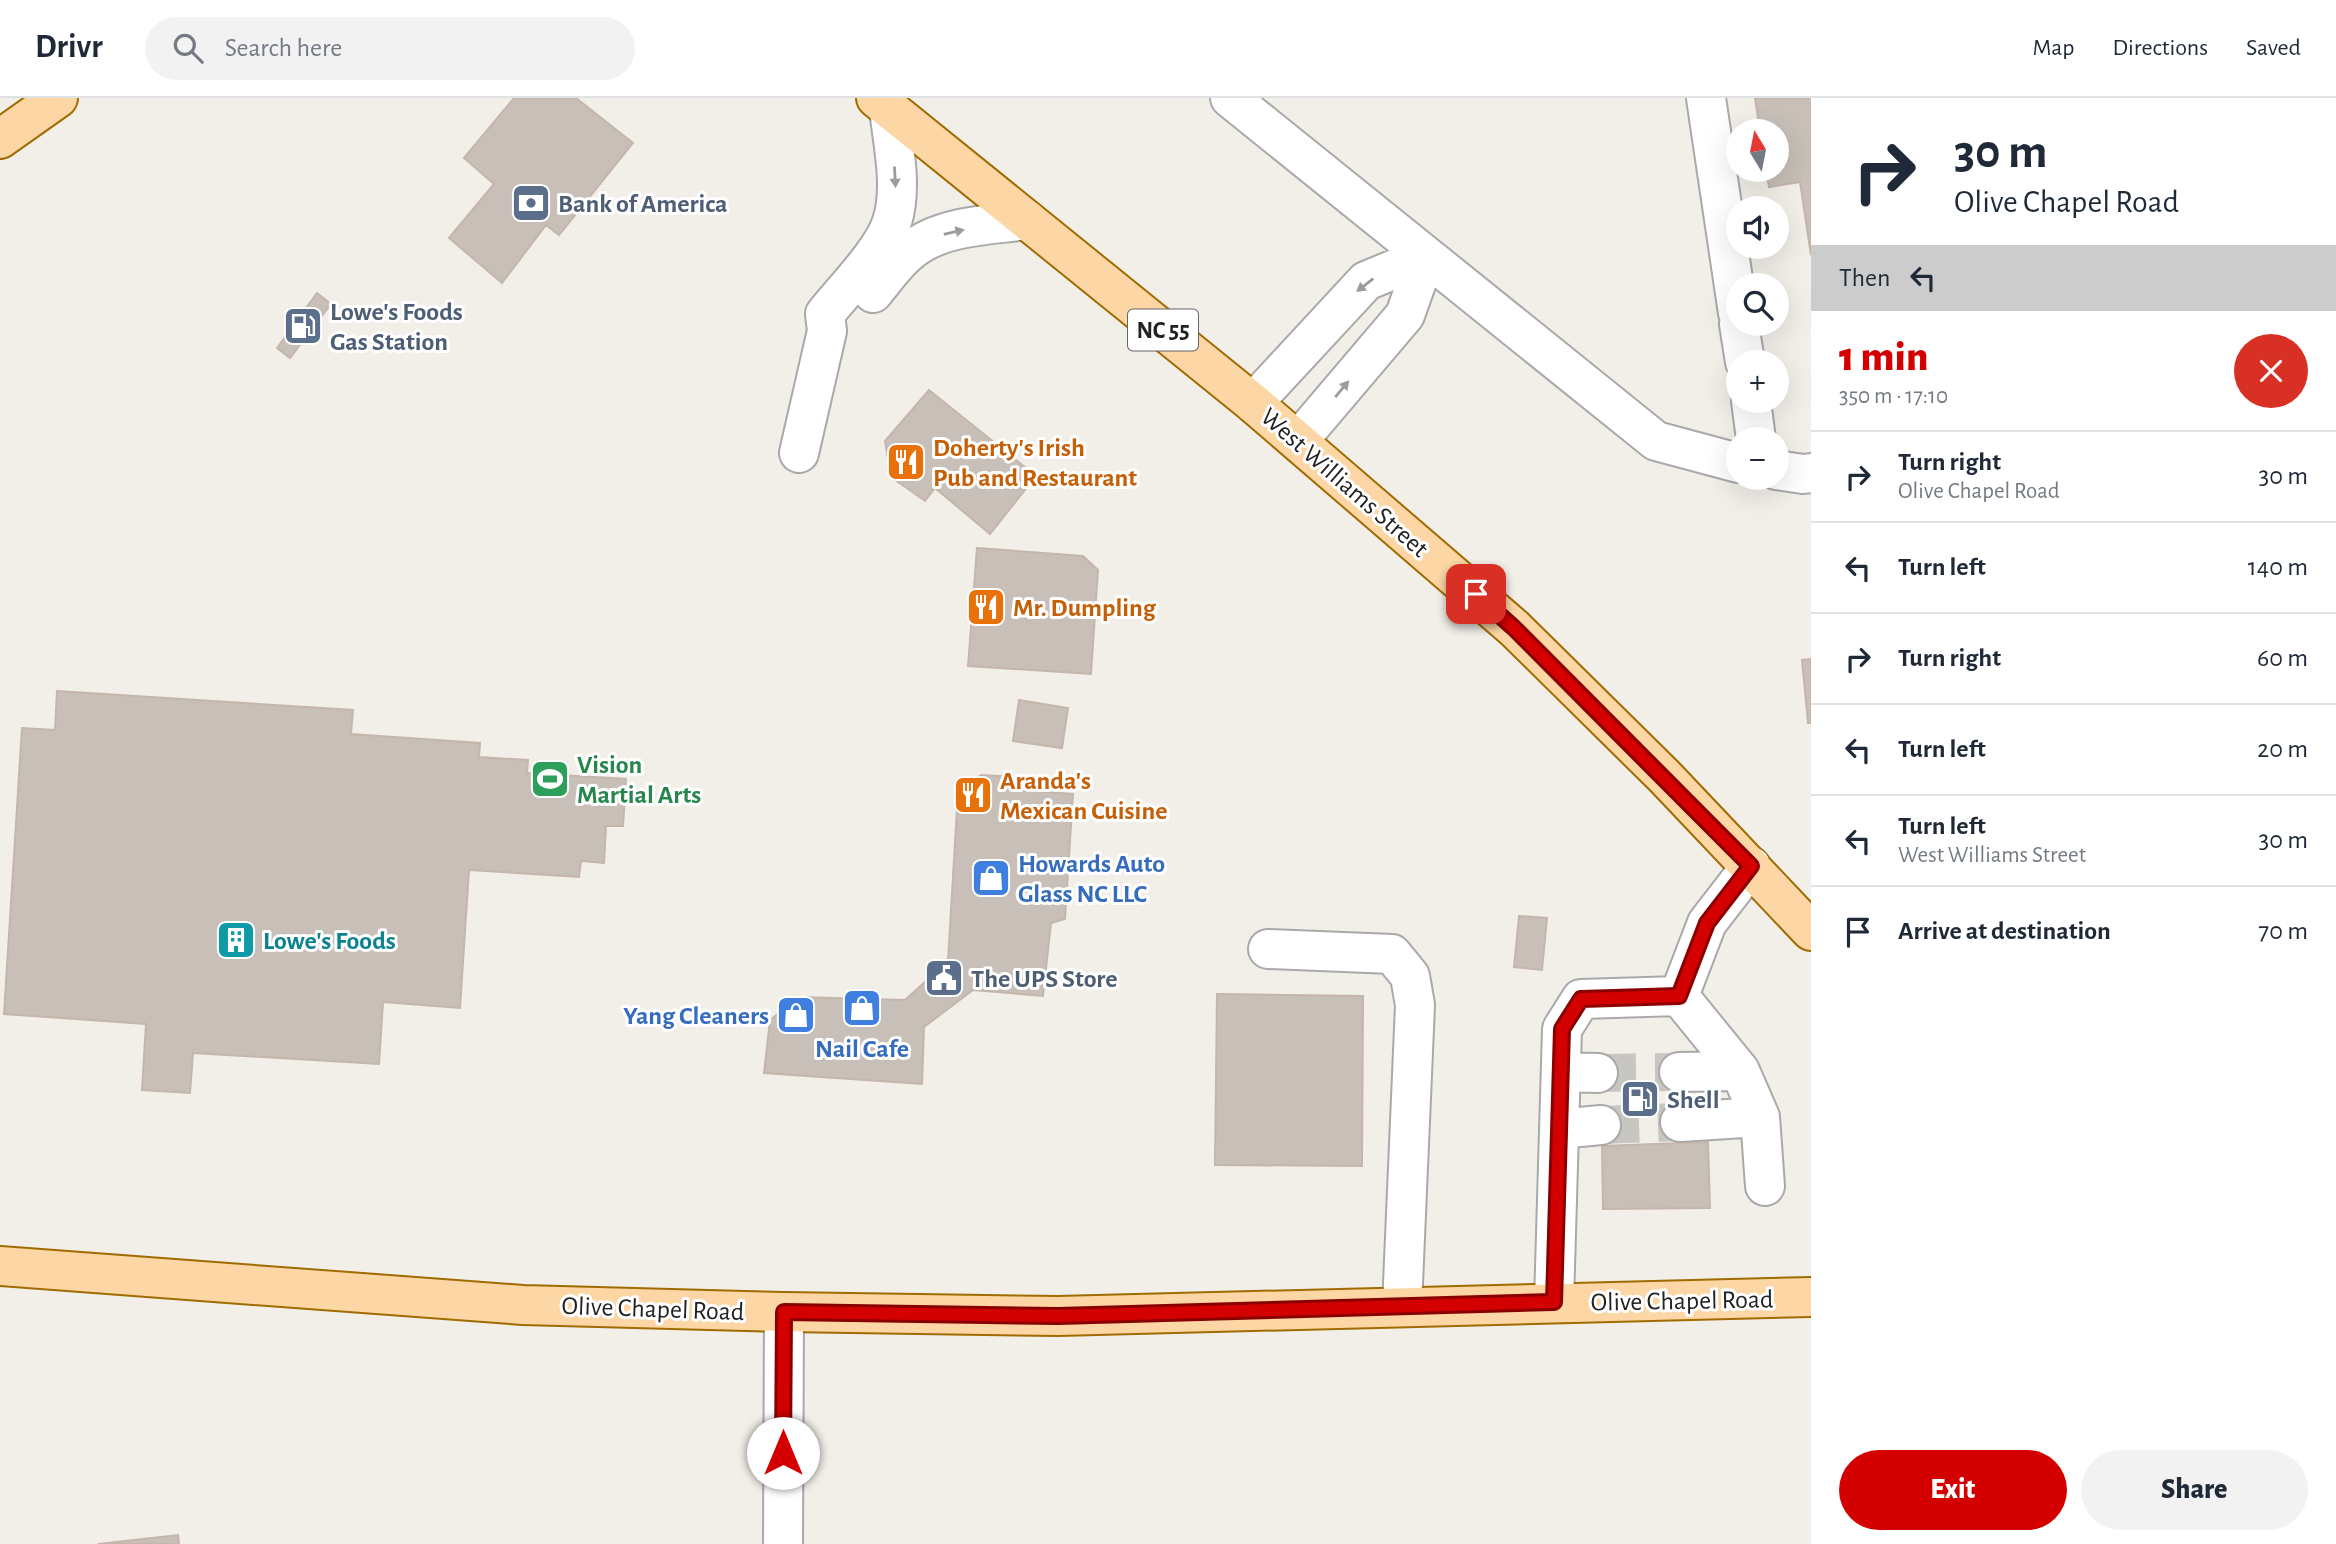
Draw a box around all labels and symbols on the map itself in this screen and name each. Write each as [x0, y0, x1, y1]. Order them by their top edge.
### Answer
north arrow [1726, 119, 1788, 182]
one-way arrow [890, 166, 901, 188]
bank icon: Bank of America [510, 182, 552, 224]
place label: Bank of America [558, 191, 728, 217]
one-way arrow [943, 226, 965, 237]
one-way arrow [1356, 277, 1374, 292]
place label: Lowe's Foods Gas Station [330, 299, 463, 355]
fuel station icon: Lowe's Foods Gas Station [282, 305, 324, 347]
road number: NC 55 [1128, 310, 1198, 351]
one-way arrow [1334, 381, 1349, 398]
street label: West Williams Street [1256, 403, 1433, 562]
place label: Doherty's Irish Pub and Restaurant [933, 435, 1137, 491]
restaurant icon: Doherty's Irish Pub and Restaurant [885, 441, 927, 483]
pin [1446, 564, 1506, 624]
restaurant icon: Mr. Dumpling [965, 586, 1007, 628]
place label: Mr. Dumpling [1013, 595, 1157, 621]
place label: Vision Martial Arts [577, 752, 701, 808]
sports icon: Vision Martial Arts [529, 758, 571, 800]
place label: Aranda's Mexican Cuisine [1000, 768, 1167, 824]
restaurant icon: Aranda's Mexican Cuisine [952, 774, 994, 816]
place label: Howards Auto Glass NC LLC [1018, 851, 1165, 907]
shop icon: Howards Auto Glass NC LLC [970, 857, 1012, 899]
building icon: Lowe's Foods [215, 919, 257, 961]
place label: Lowe's Foods [263, 928, 396, 954]
public building icon: The UPS Store [923, 957, 965, 999]
place label: The UPS Store [971, 966, 1118, 992]
shop icon: Nail Cafe [841, 987, 883, 1029]
shop icon: Yang Cleaners [775, 994, 817, 1036]
place label: Yang Cleaners [623, 1003, 769, 1029]
place label: Nail Cafe [815, 1036, 909, 1062]
fuel station icon: Shell [1619, 1078, 1661, 1120]
place label: Shell [1667, 1087, 1720, 1113]
street label: Olive Chapel Road [1590, 1286, 1774, 1316]
street label: Olive Chapel Road [561, 1293, 745, 1325]
position arrow [746, 1416, 820, 1490]

